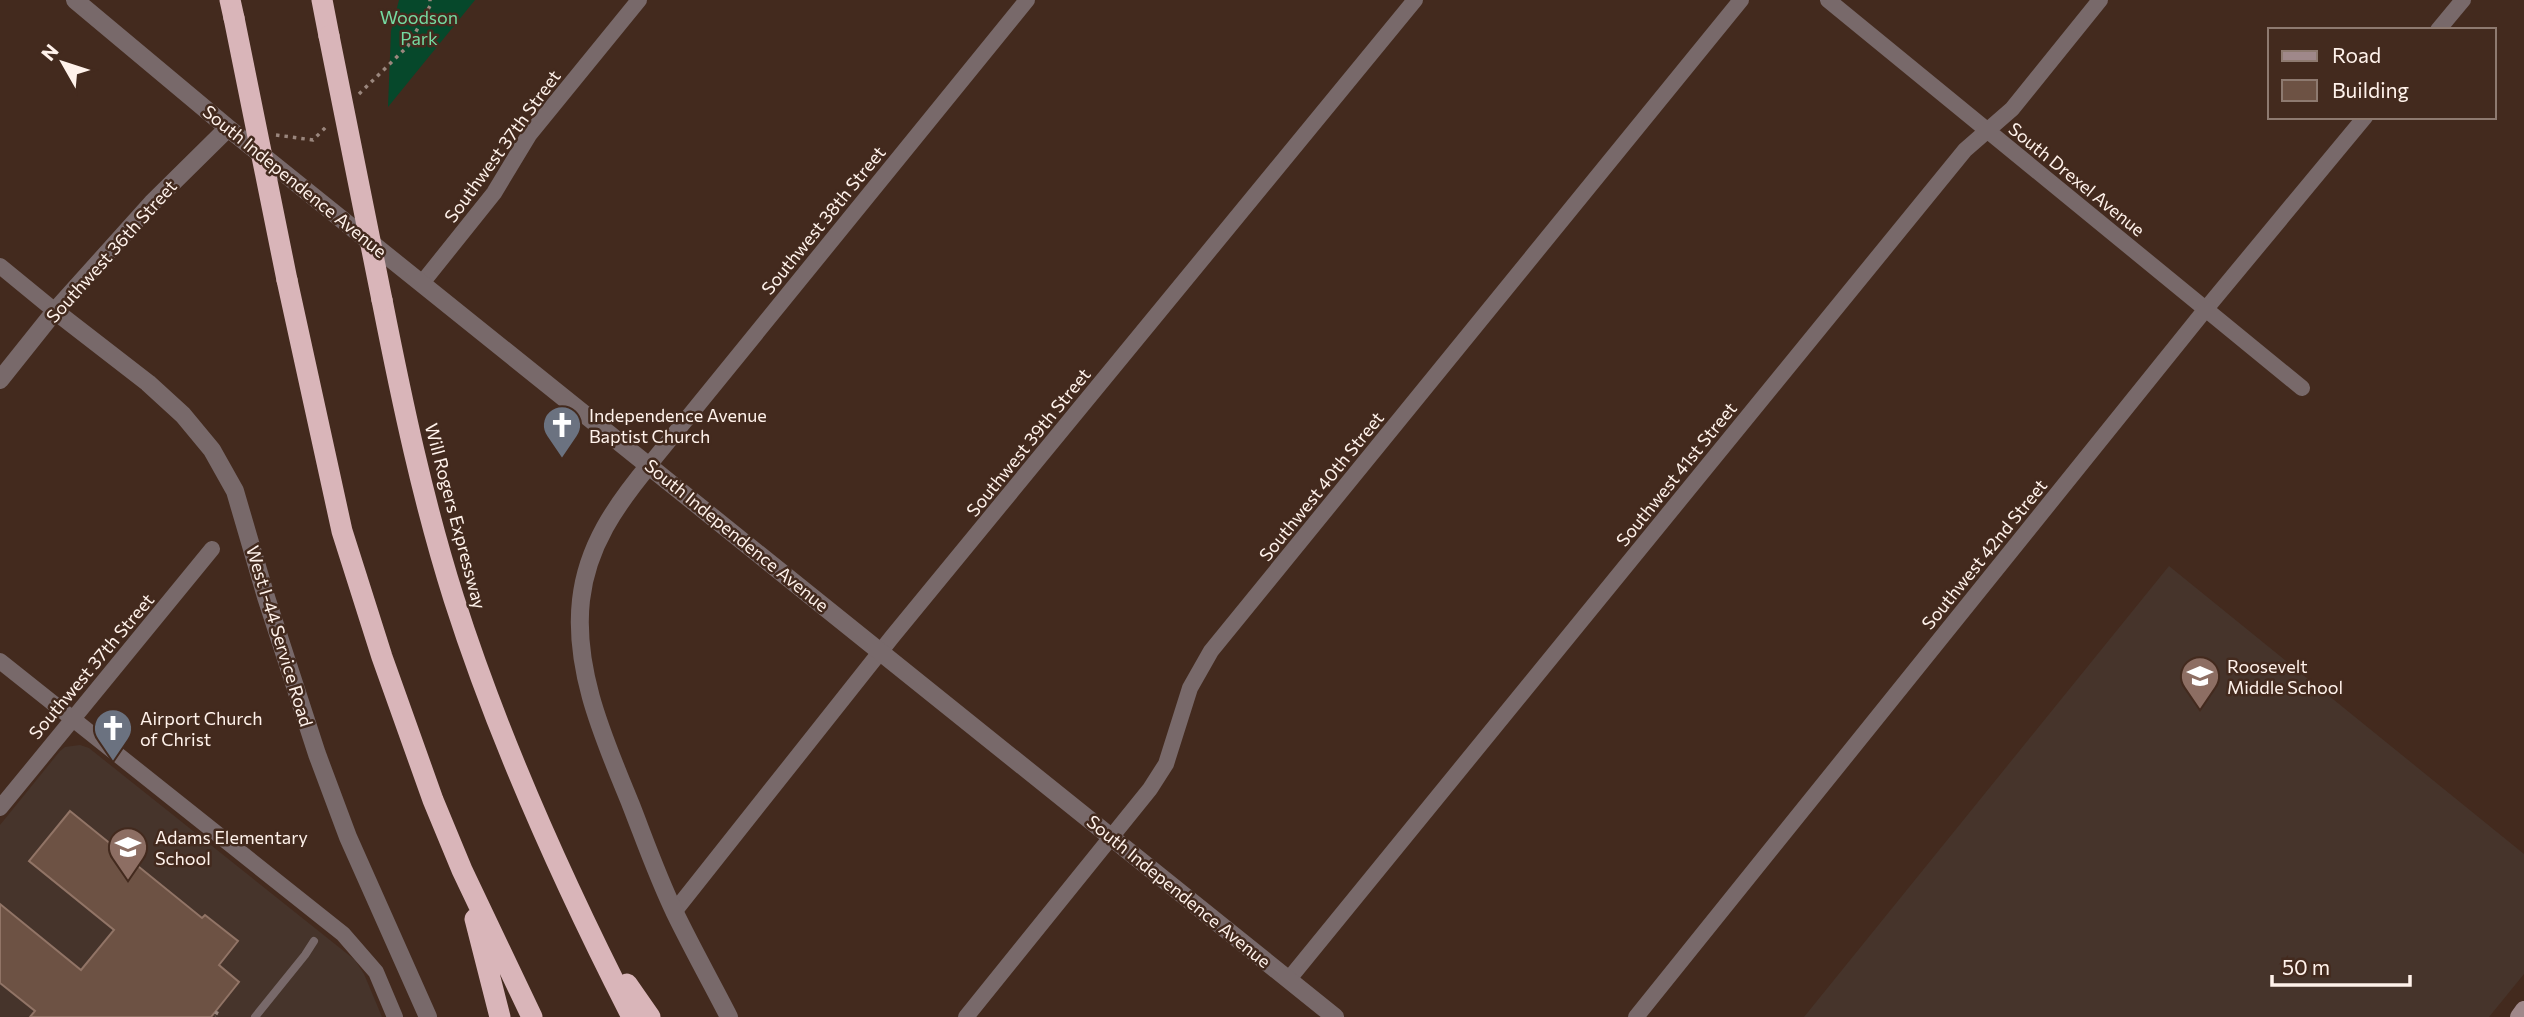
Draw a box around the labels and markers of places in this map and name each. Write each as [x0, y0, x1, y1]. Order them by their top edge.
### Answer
church icon: Independence Avenue Baptist Church [541, 404, 583, 459]
place label: Independence Avenue Baptist Church [589, 404, 767, 447]
school or university icon: Roosevelt Middle School [2179, 655, 2221, 710]
place label: Roosevelt Middle School [2227, 655, 2343, 698]
church icon: Airport Church of Christ [92, 707, 134, 762]
place label: Airport Church of Christ [140, 707, 262, 750]
school or university icon: Adams Elementary School [107, 826, 149, 881]
place label: Adams Elementary School [155, 826, 308, 869]

